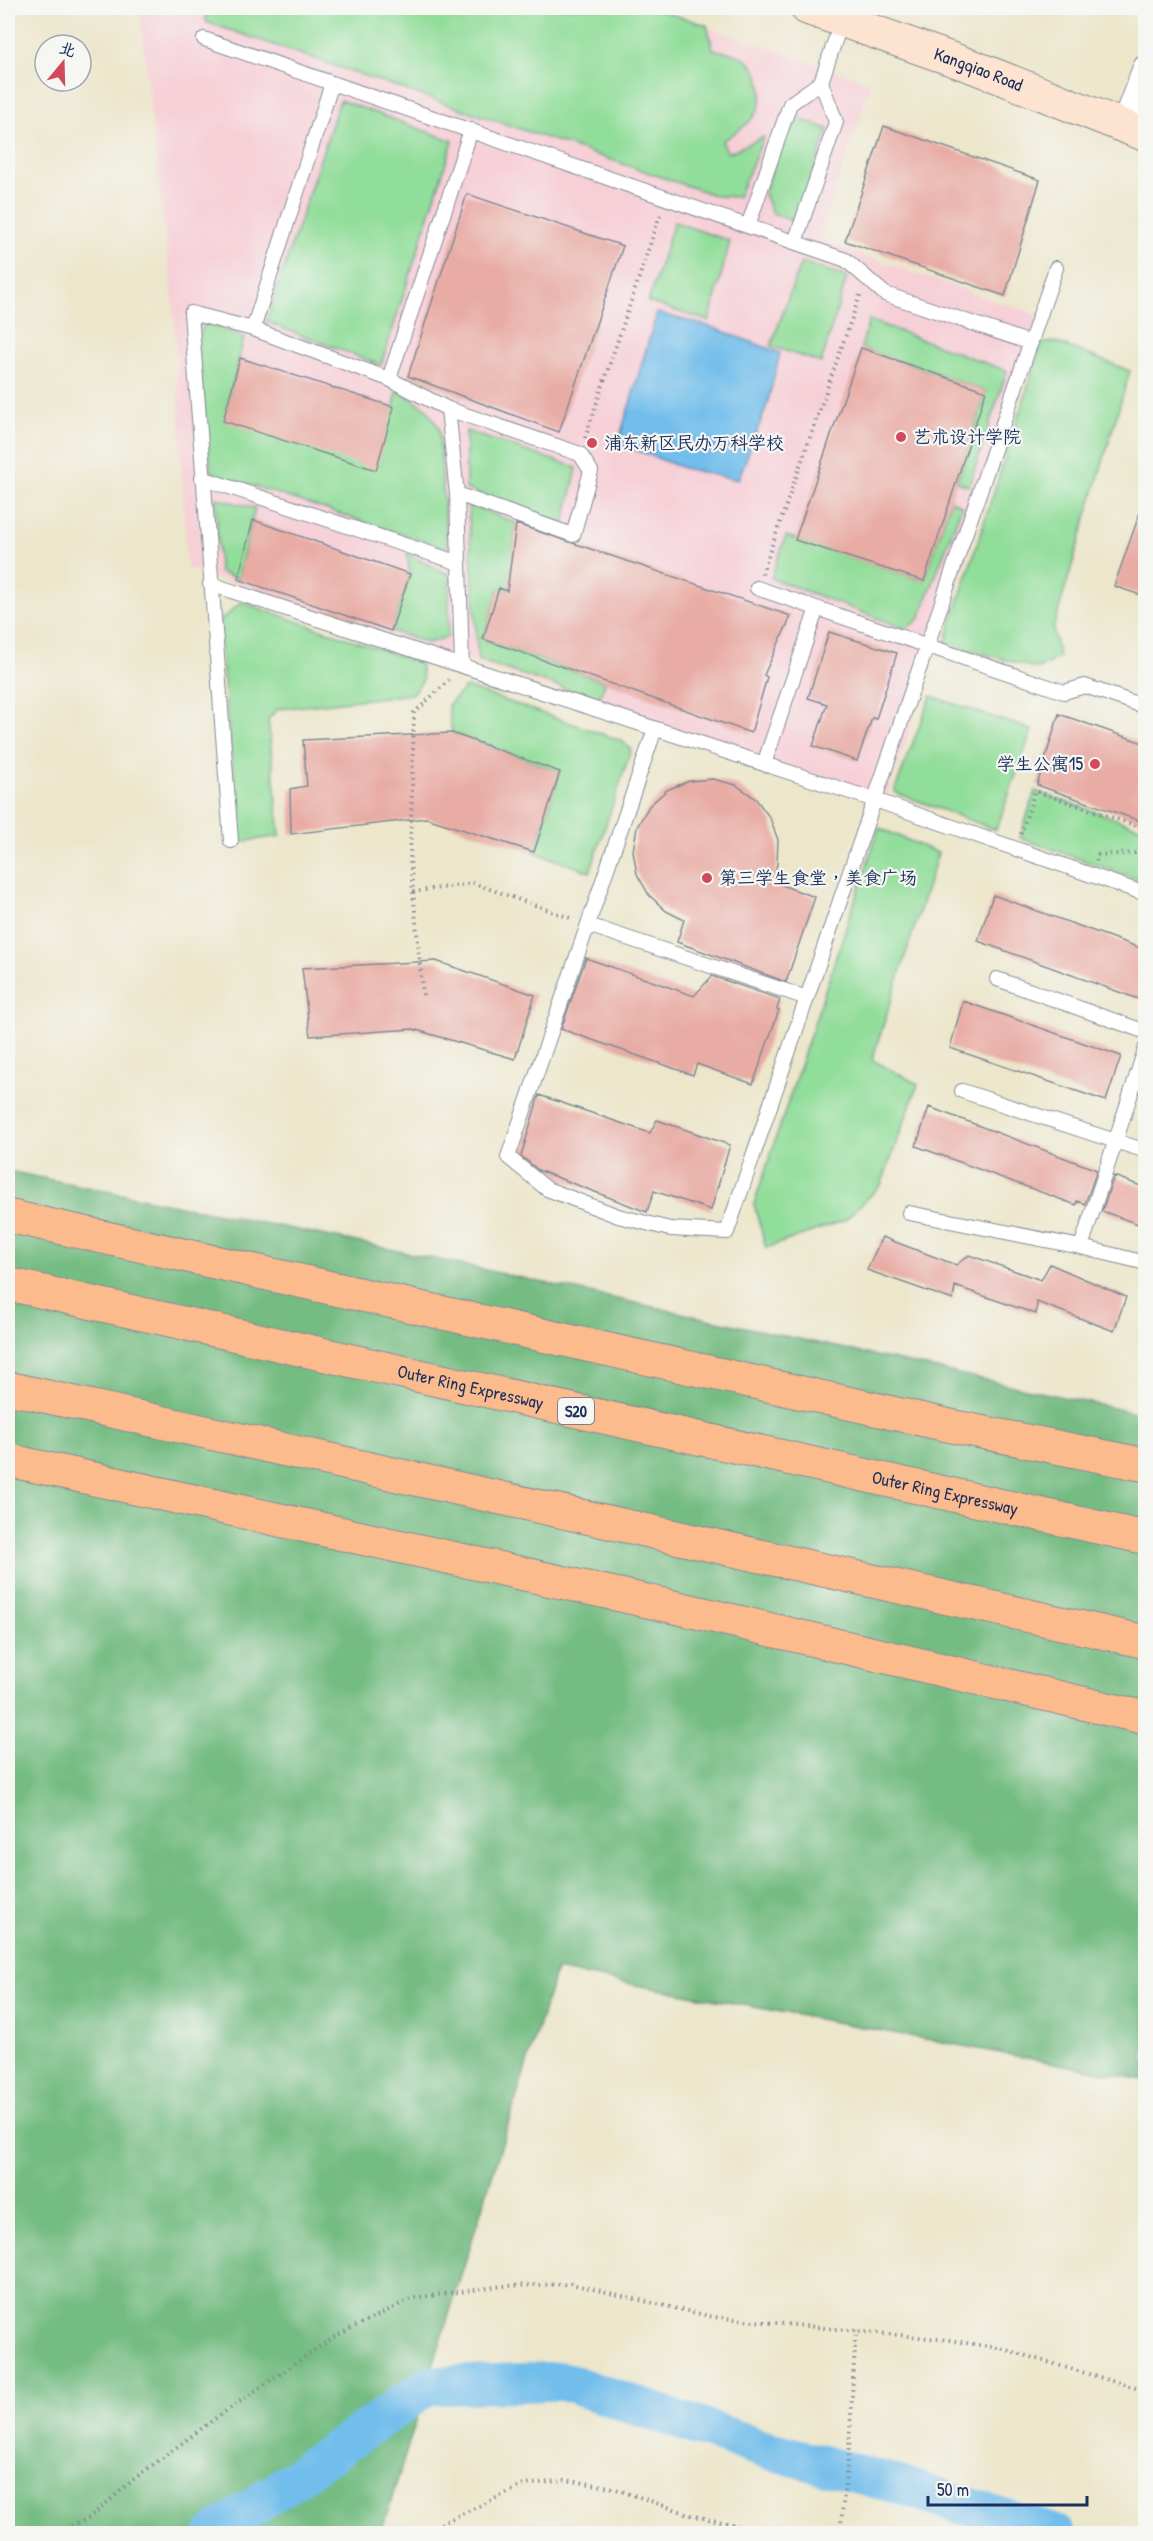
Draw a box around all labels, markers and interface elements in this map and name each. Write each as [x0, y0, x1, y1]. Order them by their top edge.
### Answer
north arrow [33, 33, 93, 93]
text: 北 [57, 36, 79, 62]
street label: Kangqiao Road [931, 41, 1027, 97]
place label: 艺术设计学院 [913, 424, 1021, 449]
place label: 浦东新区民办万科学校 [604, 430, 784, 455]
marker: 艺术设计学院 [894, 430, 908, 444]
marker: 浦东新区民办万科学校 [585, 436, 599, 450]
place label: 学生公寓15 [997, 751, 1083, 776]
marker: 学生公寓15 [1088, 757, 1102, 771]
place label: 第三学生食堂，美食广场 [719, 865, 917, 890]
marker: 第三学生食堂，美食广场 [700, 871, 714, 885]
street label: Outer Ring Expressway [395, 1358, 547, 1415]
road number: S20 [558, 1398, 594, 1424]
street label: Outer Ring Expressway [870, 1464, 1021, 1521]
scale bar [928, 2469, 1087, 2507]
text: 50 m [937, 2477, 969, 2502]

